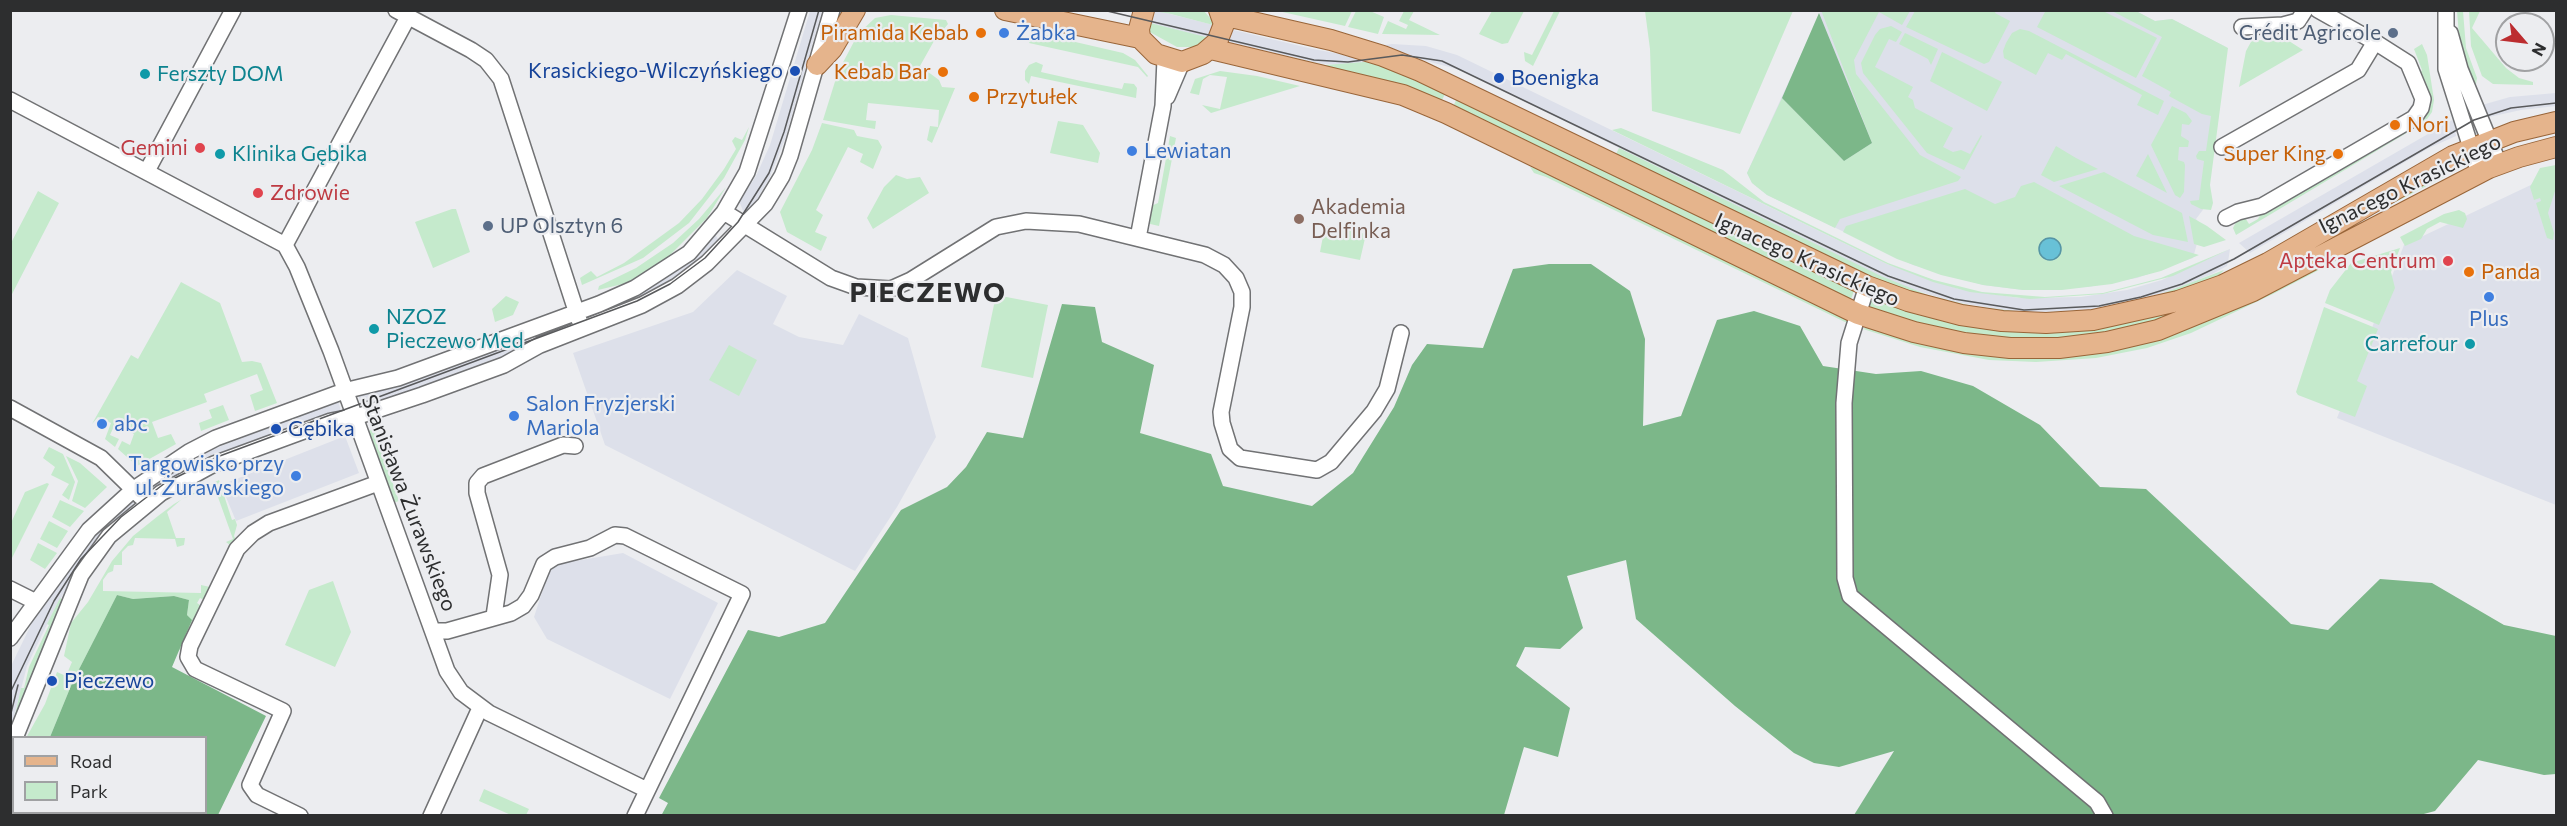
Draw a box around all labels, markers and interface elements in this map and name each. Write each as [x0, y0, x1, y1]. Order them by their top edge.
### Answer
north arrow [2495, 12, 2555, 72]
place label: Piramida Kebab [820, 20, 969, 46]
place label: Żabka [1016, 20, 1076, 46]
place label: Crédit Agricole [2239, 20, 2381, 46]
marker: Piramida Kebab [974, 26, 988, 40]
marker: Żabka [997, 26, 1011, 40]
marker: Crédit Agricole [2386, 26, 2400, 40]
text: N [2528, 40, 2551, 60]
place label: Krasickiego-Wilczyńskiego [528, 58, 783, 84]
place label: Kebab Bar [834, 59, 931, 85]
place label: Ferszty DOM [157, 61, 284, 87]
marker: Krasickiego-Wilczyńskiego [788, 64, 802, 78]
marker: Kebab Bar [936, 65, 950, 79]
place label: Boenigka [1511, 65, 1599, 91]
marker: Ferszty DOM [138, 67, 152, 81]
marker: Boenigka [1492, 71, 1506, 85]
place label: Przytułek [986, 84, 1078, 110]
marker: Przytułek [967, 90, 981, 104]
place label: Nori [2407, 112, 2449, 138]
marker: Nori [2388, 118, 2402, 132]
street label: Ignacego Krasickiego [2315, 129, 2505, 239]
place label: Gemini [120, 135, 188, 161]
place label: Lewiatan [1144, 138, 1232, 164]
marker: Gemini [193, 141, 207, 155]
place label: Klinika Gębika [232, 141, 367, 167]
place label: Super King [2223, 141, 2326, 167]
marker: Lewiatan [1125, 144, 1139, 158]
marker: Klinika Gębika [213, 147, 227, 161]
marker: Super King [2331, 147, 2345, 161]
place label: Zdrowie [270, 180, 350, 206]
marker: Zdrowie [251, 186, 265, 200]
place label: Akademia Delfinka [1311, 194, 1406, 244]
street label: Ignacego Krasickiego [1711, 208, 1903, 312]
marker: Akademia Delfinka [1292, 212, 1306, 226]
place label: UP Olsztyn 6 [500, 213, 623, 239]
marker: UP Olsztyn 6 [481, 219, 495, 233]
place label: Apteka Centrum [2279, 248, 2436, 274]
marker: Apteka Centrum [2441, 254, 2455, 268]
place label: Panda [2481, 259, 2540, 285]
marker: Panda [2462, 265, 2476, 279]
district label: PIECZEWO [850, 277, 1006, 309]
marker: Plus [2482, 290, 2496, 304]
place label: NZOZ Pieczewo Med [386, 304, 524, 354]
place label: Plus [2469, 306, 2509, 332]
marker: NZOZ Pieczewo Med [367, 322, 381, 336]
place label: Carrefour [2365, 331, 2458, 357]
marker: Carrefour [2463, 337, 2477, 351]
street label: Stanisława Żurawskiego [356, 391, 462, 615]
place label: Salon Fryzjerski Mariola [526, 391, 675, 441]
marker: Salon Fryzjerski Mariola [507, 409, 521, 423]
place label: abc [114, 411, 148, 437]
place label: Gębika [288, 416, 355, 442]
marker: abc [95, 417, 109, 431]
marker: Gębika [269, 422, 283, 436]
place label: Targowisko przy ul. Żurawskiego [128, 451, 284, 501]
marker: Targowisko przy ul. Żurawskiego [289, 469, 303, 483]
place label: Pieczewo [64, 668, 154, 694]
marker: Pieczewo [45, 674, 59, 688]
legend [12, 736, 207, 814]
text: Road [70, 750, 112, 772]
text: Park [70, 780, 108, 802]

